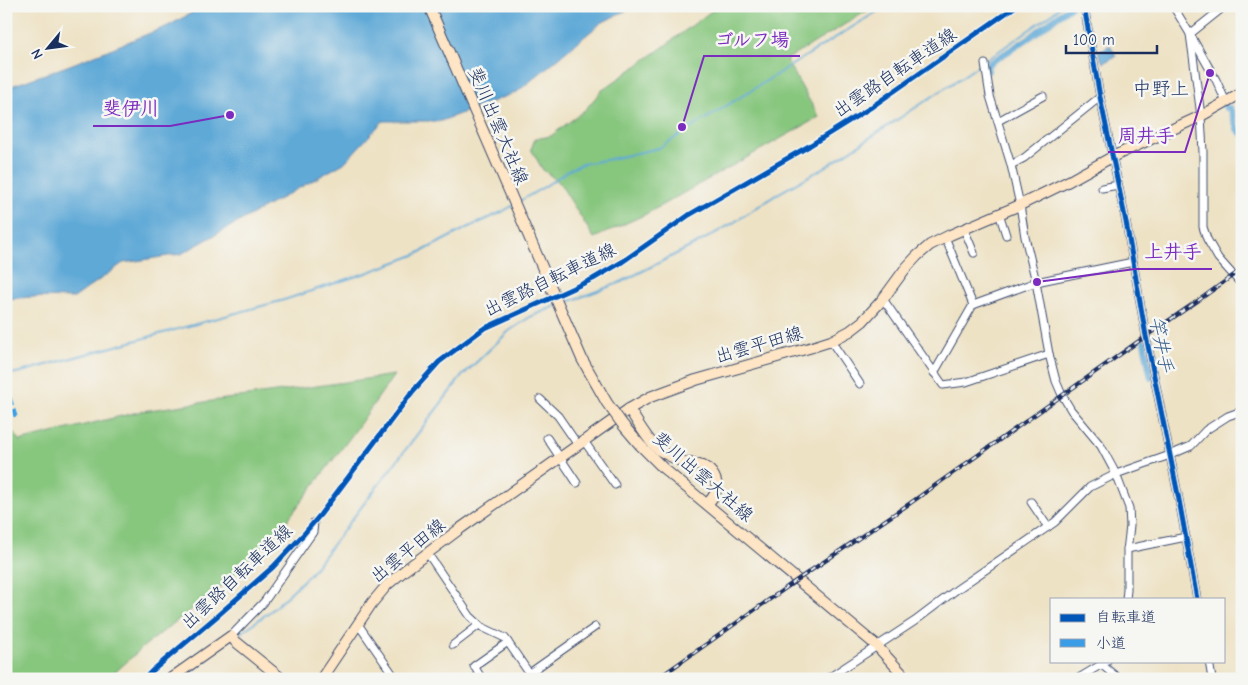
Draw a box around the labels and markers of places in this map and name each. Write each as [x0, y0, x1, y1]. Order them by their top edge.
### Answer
callout: ゴルフ場 [704, 22, 800, 56]
callout: 斐伊川 [93, 92, 170, 126]
callout: 周井手 [1108, 118, 1185, 152]
callout: 上井手 [1135, 235, 1212, 269]

